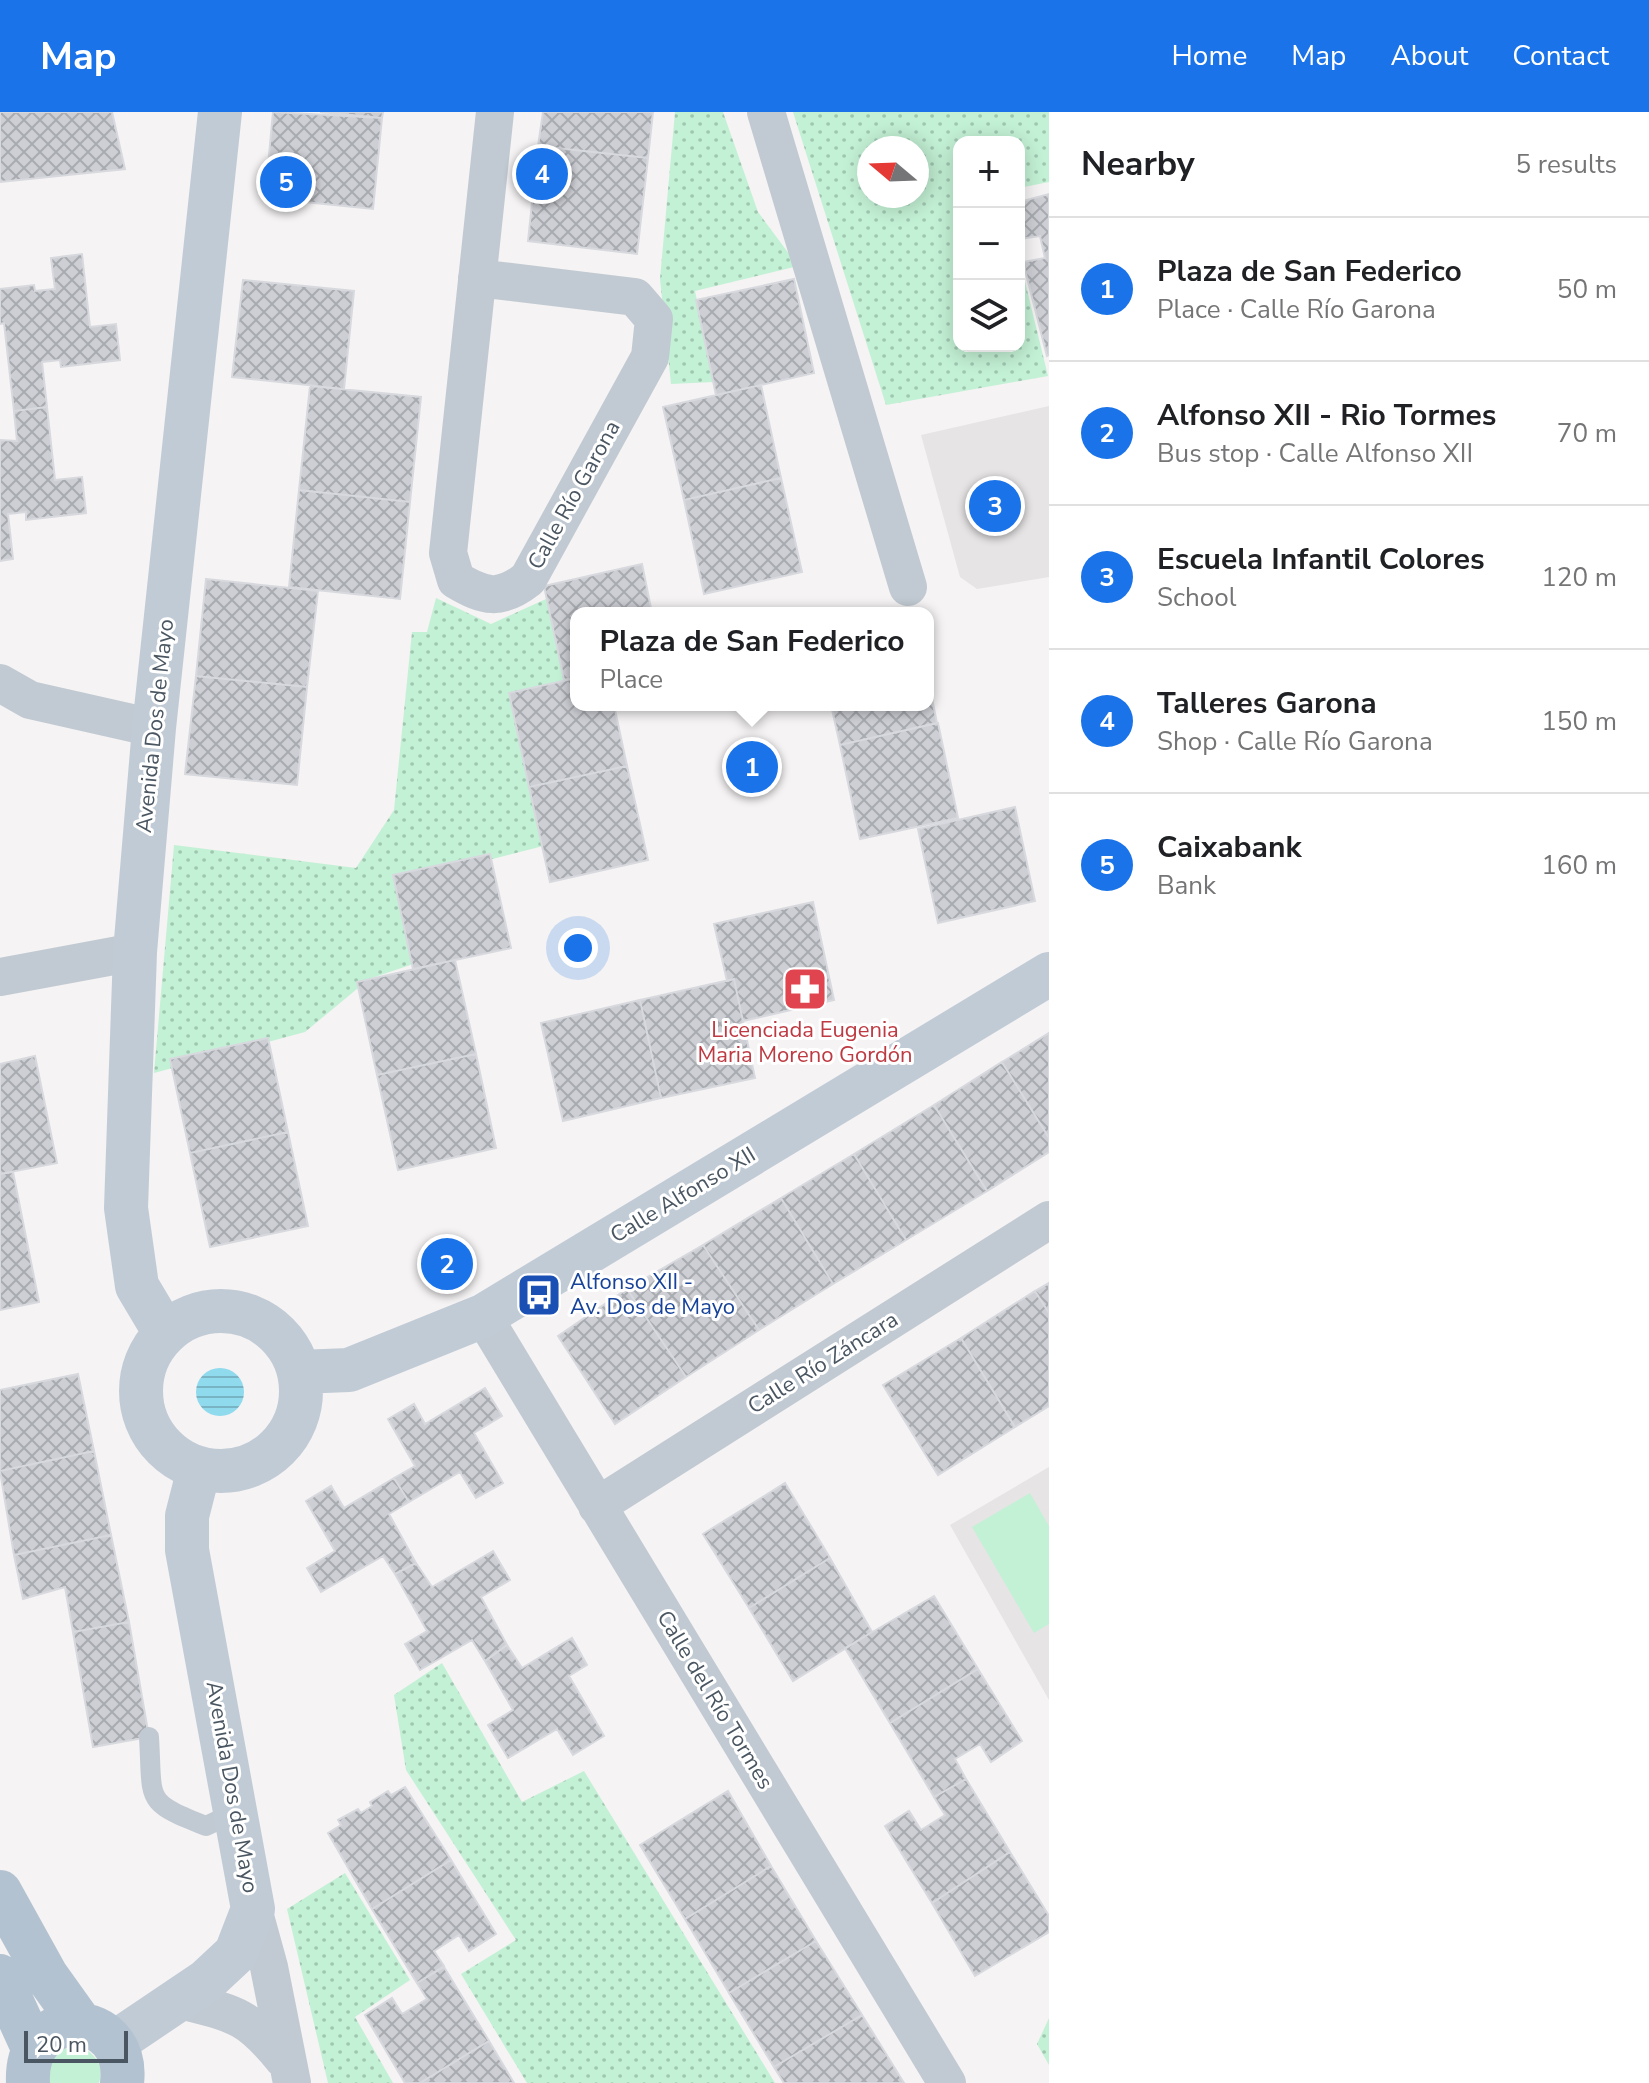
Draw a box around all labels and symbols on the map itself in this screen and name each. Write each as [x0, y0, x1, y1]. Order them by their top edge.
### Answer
north arrow [857, 136, 929, 208]
pin: 4 [516, 144, 568, 204]
pin: 5 [260, 152, 312, 212]
street label: Calle Río Garona [521, 415, 627, 575]
pin: 3 [969, 476, 1021, 536]
street label: Avenida Dos de Mayo [129, 618, 181, 834]
pin: 1 [726, 737, 778, 797]
your location [558, 928, 598, 968]
pharmacy icon: Licenciada Eugenia Maria Moreno Gordón [781, 965, 829, 1013]
place label: Licenciada Eugenia Maria Moreno Gordón [697, 1015, 913, 1070]
street label: Calle Alfonso XII [605, 1140, 761, 1250]
pin: 2 [421, 1234, 473, 1294]
place label: Alfonso XII - Av. Dos de Mayo [570, 1267, 735, 1322]
bus stop icon: Alfonso XII - Av. Dos de Mayo [515, 1271, 563, 1319]
street label: Calle Río Záncara [742, 1305, 904, 1421]
street label: Calle del Río Tormes [650, 1605, 780, 1795]
street label: Avenida Dos de Mayo [199, 1679, 265, 1895]
scale bar [24, 2027, 128, 2063]

